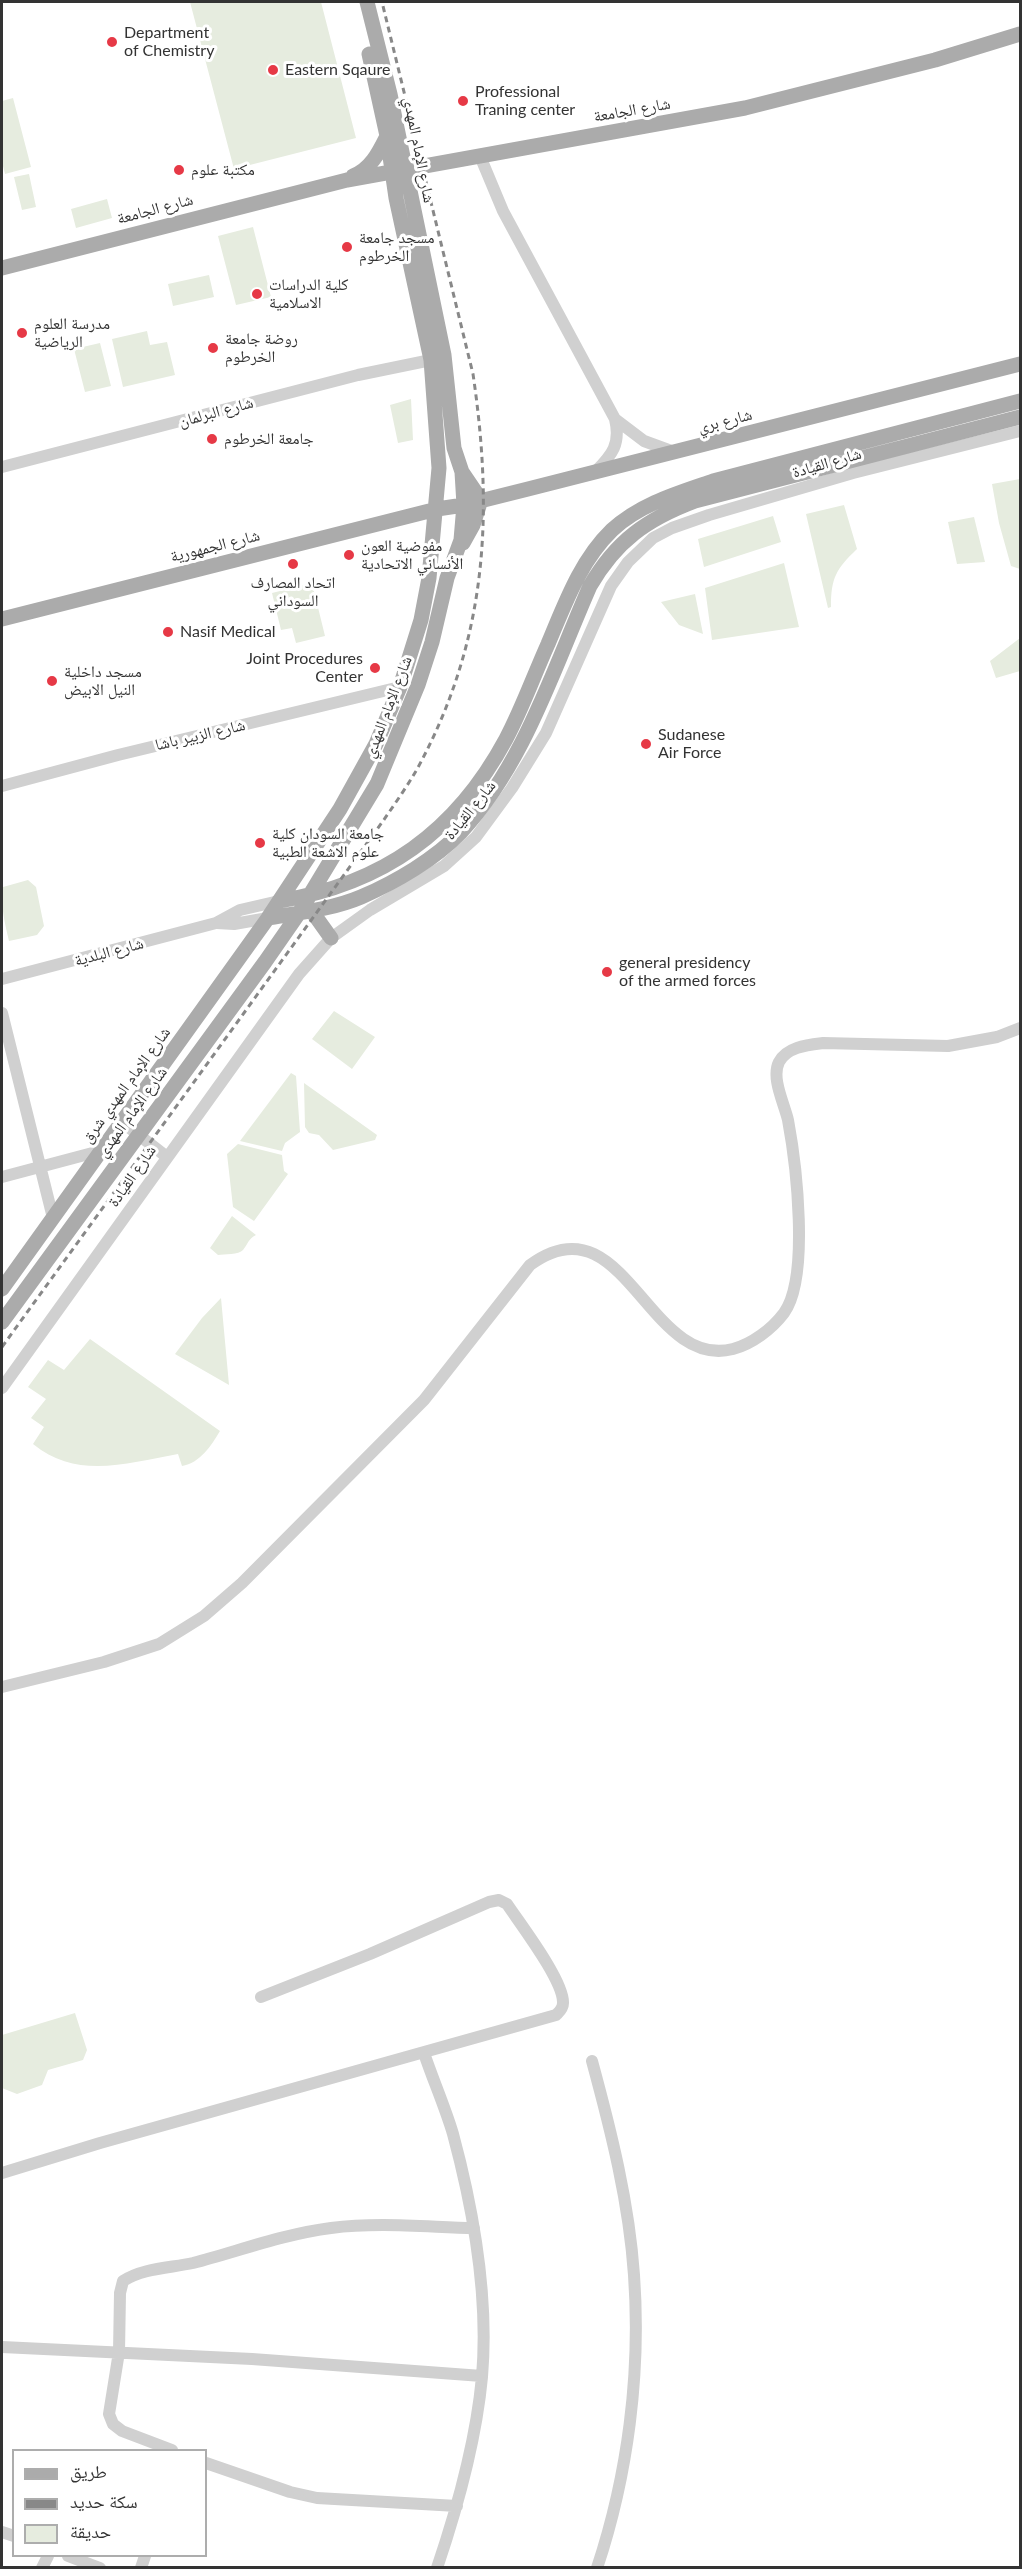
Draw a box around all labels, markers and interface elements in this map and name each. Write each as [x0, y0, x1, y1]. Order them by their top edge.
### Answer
place label: Department of Chemistry [124, 23, 214, 61]
marker: Department of Chemistry [105, 35, 119, 49]
place label: Eastern Sqaure [285, 60, 390, 80]
marker: Eastern Sqaure [266, 63, 280, 77]
place label: Professional Traning center [475, 82, 575, 120]
marker: Professional Traning center [456, 94, 470, 108]
street label: شارع الجامعة [592, 94, 672, 126]
street label: شارع الإمام المهدي [399, 96, 439, 204]
place label: مكتبة علوم [191, 160, 255, 180]
marker: مكتبة علوم [172, 163, 186, 177]
street label: شارع الجامعة [115, 190, 195, 228]
place label: مسجد جامعة الخرطوم [359, 228, 435, 266]
marker: مسجد جامعة الخرطوم [340, 240, 354, 254]
place label: كلية الدراسات الاسلامية [269, 275, 348, 313]
marker: كلية الدراسات الاسلامية [250, 287, 264, 301]
place label: مدرسة العلوم الرياضية [34, 314, 110, 352]
marker: مدرسة العلوم الرياضية [15, 326, 29, 340]
place label: روضة جامعة الخرطوم [225, 329, 298, 367]
marker: روضة جامعة الخرطوم [206, 341, 220, 355]
street label: شارع البرلمان [177, 393, 255, 431]
street label: شارع بري [696, 405, 754, 437]
place label: جامعة الخرطوم [224, 429, 314, 449]
marker: جامعة الخرطوم [205, 432, 219, 446]
street label: شارع القيادة [790, 444, 864, 482]
street label: شارع الجمهورية [168, 526, 262, 566]
place label: مفوضية العون الأنساني الاتحادية [361, 536, 463, 574]
marker: مفوضية العون الأنساني الاتحادية [342, 548, 356, 562]
marker: اتحاد المصارف السوداني [286, 557, 300, 571]
place label: اتحاد المصارف السوداني [251, 573, 335, 611]
place label: Nasif Medical [180, 622, 276, 642]
marker: Nasif Medical [161, 625, 175, 639]
place label: Joint Procedures Center [246, 649, 363, 687]
street label: شارع الإمام المهدي [360, 653, 416, 761]
marker: Joint Procedures Center [368, 661, 382, 675]
place label: مسجد داخلية النيل الابيض [64, 662, 142, 700]
marker: مسجد داخلية النيل الابيض [45, 674, 59, 688]
street label: شارع الزبير باشا [153, 715, 247, 755]
place label: Sudanese Air Force [658, 725, 725, 763]
marker: Sudanese Air Force [639, 737, 653, 751]
street label: شارع القيادة [440, 776, 500, 844]
place label: جامعة السودان كلية علوم الاشعة الطبية [272, 824, 384, 862]
marker: جامعة السودان كلية علوم الاشعة الطبية [253, 836, 267, 850]
street label: شارع البلدية [72, 934, 146, 970]
place label: general presidency of the armed forces [619, 953, 756, 991]
marker: general presidency of the armed forces [600, 965, 614, 979]
street label: شارع الإمام المهدي شرق [77, 1023, 175, 1147]
street label: شارع الإمام المهدي [93, 1063, 171, 1161]
street label: شارع القيادة [104, 1141, 160, 1211]
legend [12, 2449, 207, 2557]
text: طريق [70, 2460, 107, 2482]
text: سكة حديد [70, 2490, 138, 2512]
text: حديقة [70, 2520, 111, 2542]

